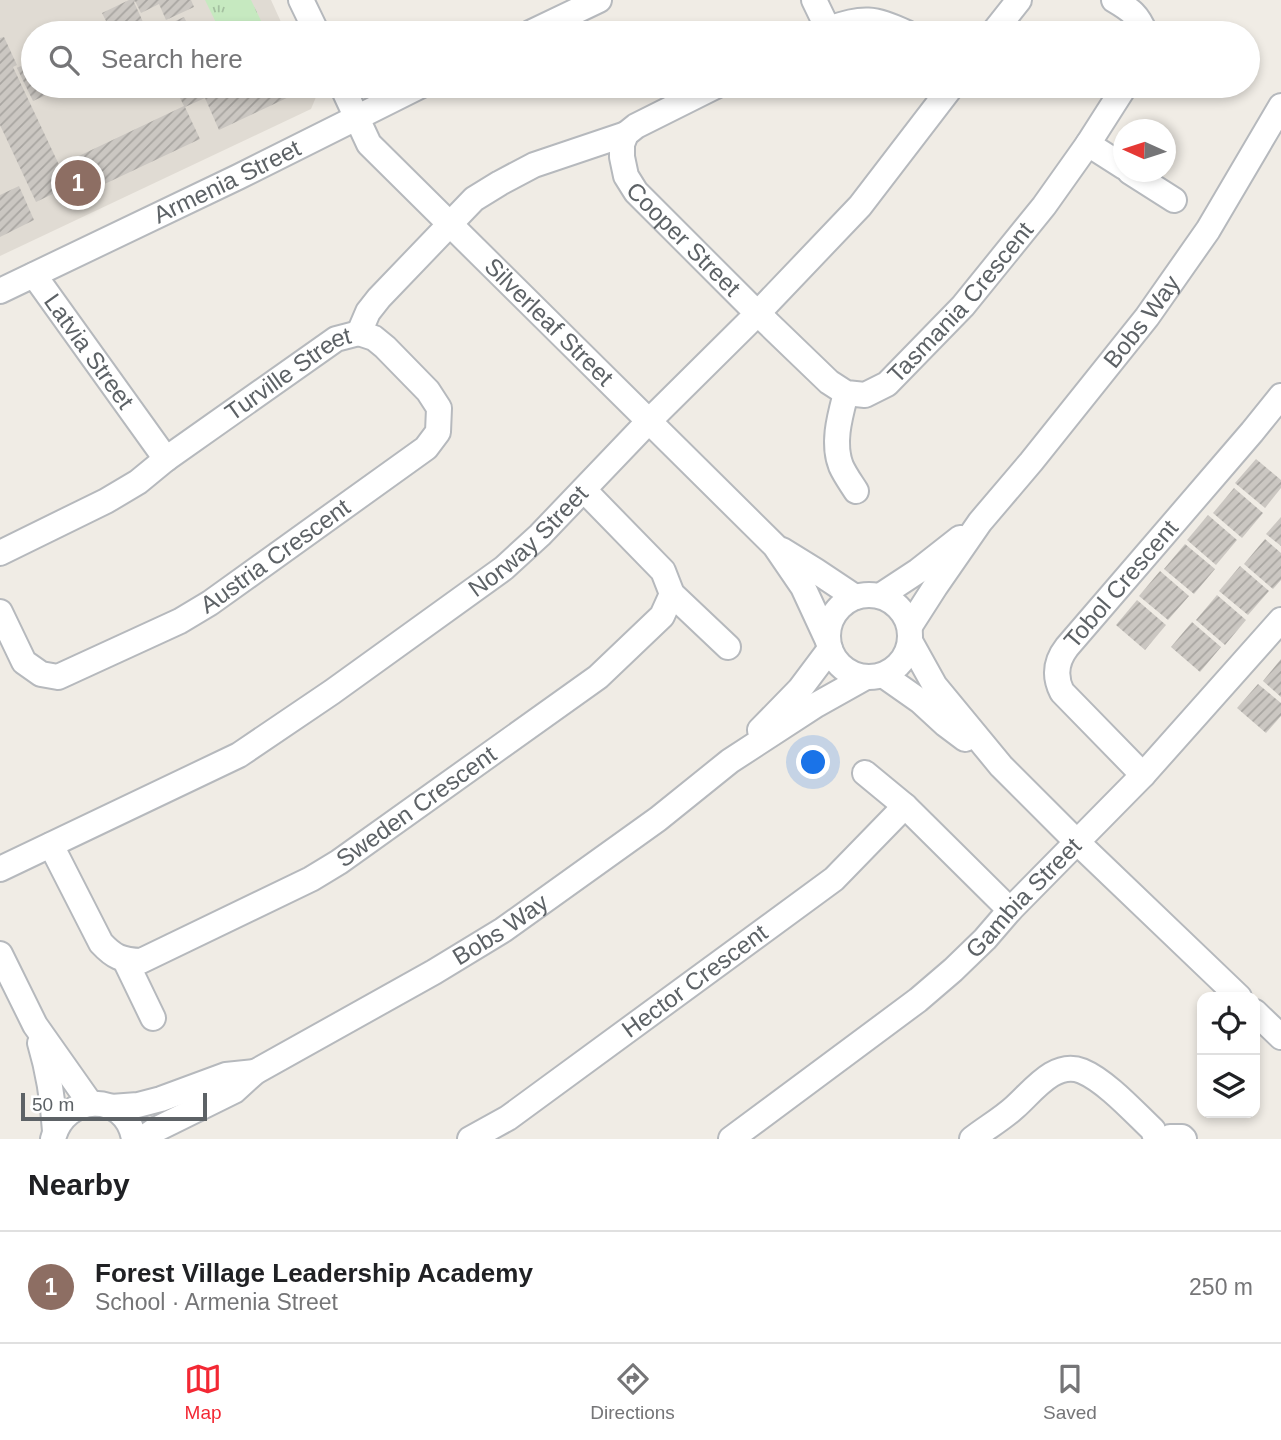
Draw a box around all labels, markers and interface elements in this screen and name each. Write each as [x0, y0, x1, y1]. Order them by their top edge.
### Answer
search box [21, 21, 1260, 98]
icon: search [45, 41, 83, 79]
text: Search here [101, 44, 243, 74]
north arrow [1113, 119, 1176, 182]
street label: Armenia Street [149, 134, 305, 228]
pin: 1 [55, 157, 101, 209]
street label: Cooper Street [621, 176, 746, 301]
street label: Tasmania Crescent [882, 216, 1039, 388]
street label: Silverleaf Street [479, 252, 619, 391]
street label: Bobs Way [1098, 270, 1185, 373]
street label: Latvia Street [39, 288, 140, 414]
street label: Turville Street [220, 322, 354, 426]
street label: Norway Street [463, 479, 593, 602]
street label: Austria Crescent [195, 493, 355, 619]
street label: Tobol Crescent [1058, 514, 1183, 653]
street label: Sweden Crescent [331, 740, 501, 872]
your location [796, 745, 830, 779]
street label: Gambia Street [960, 832, 1087, 963]
street label: Bobs Way [448, 888, 553, 970]
street label: Hector Crescent [617, 918, 773, 1043]
map controls [1197, 992, 1260, 1118]
button: locate [1197, 992, 1260, 1055]
button: layers [1197, 1055, 1260, 1118]
scale bar [21, 1090, 206, 1122]
text: 50 m [32, 1094, 74, 1115]
text: Nearby [28, 1168, 130, 1201]
text: Forest Village Leadership Academy [95, 1258, 533, 1288]
text: 1 [45, 1274, 57, 1300]
text: 250 m [1189, 1274, 1253, 1300]
text: School · Armenia Street [95, 1289, 338, 1315]
tab: Map [184, 1360, 222, 1424]
tab: Directions [590, 1360, 675, 1424]
tab: Saved [1043, 1360, 1097, 1424]

